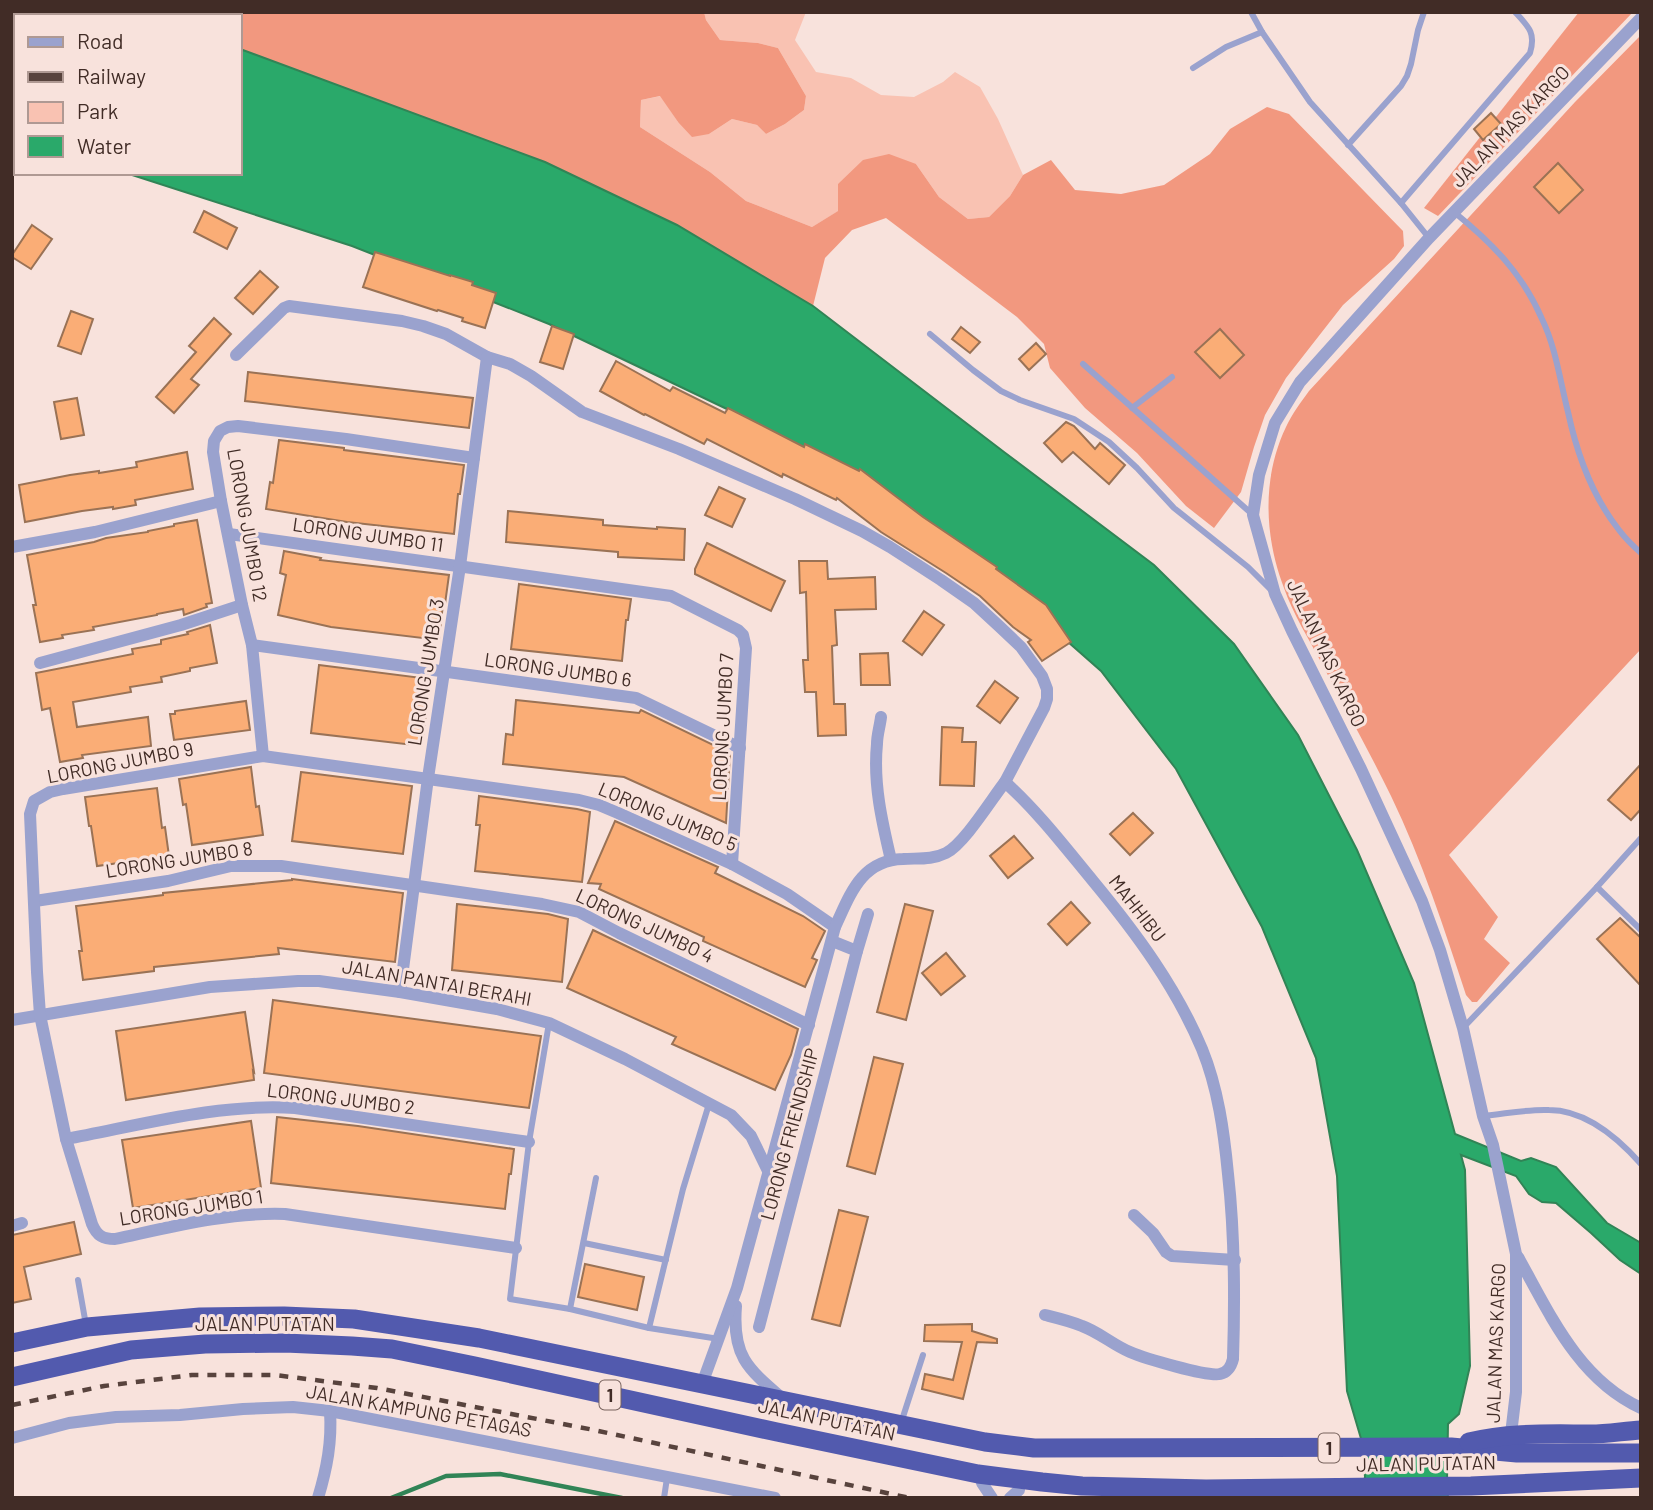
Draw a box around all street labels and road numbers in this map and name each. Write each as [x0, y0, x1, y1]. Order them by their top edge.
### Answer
street label: JALAN MAS KARGO [1446, 60, 1574, 192]
street label: LORONG JUMBO 12 [223, 446, 273, 604]
street label: LORONG JUMBO 11 [291, 512, 445, 556]
street label: JALAN MAS KARGO [1283, 576, 1371, 730]
street label: LORONG JUMBO 3 [402, 597, 448, 747]
street label: LORONG JUMBO 6 [483, 647, 633, 691]
street label: LORONG JUMBO 7 [707, 653, 737, 801]
street label: LORONG JUMBO 9 [45, 737, 195, 787]
street label: LORONG JUMBO 5 [595, 776, 741, 856]
street label: LORONG JUMBO 8 [104, 836, 254, 882]
street label: MAHHIBU [1105, 870, 1171, 946]
street label: LORONG JUMBO 4 [573, 883, 717, 967]
street label: JALAN PANTAI BERAHI [340, 954, 534, 1010]
street label: LORONG FRIENDSHIP [755, 1045, 823, 1223]
street label: LORONG JUMBO 2 [266, 1078, 416, 1118]
street label: LORONG JUMBO 1 [117, 1184, 265, 1230]
street label: JALAN MAS KARGO [1481, 1263, 1509, 1423]
street label: JALAN PUTATAN [195, 1312, 335, 1335]
street label: JALAN KAMPUNG PETAGAS [304, 1379, 534, 1441]
road number: 1 [600, 1380, 620, 1410]
street label: JALAN PUTATAN [756, 1393, 898, 1445]
road number: 1 [1318, 1434, 1340, 1462]
street label: JALAN PUTATAN [1356, 1450, 1496, 1476]

